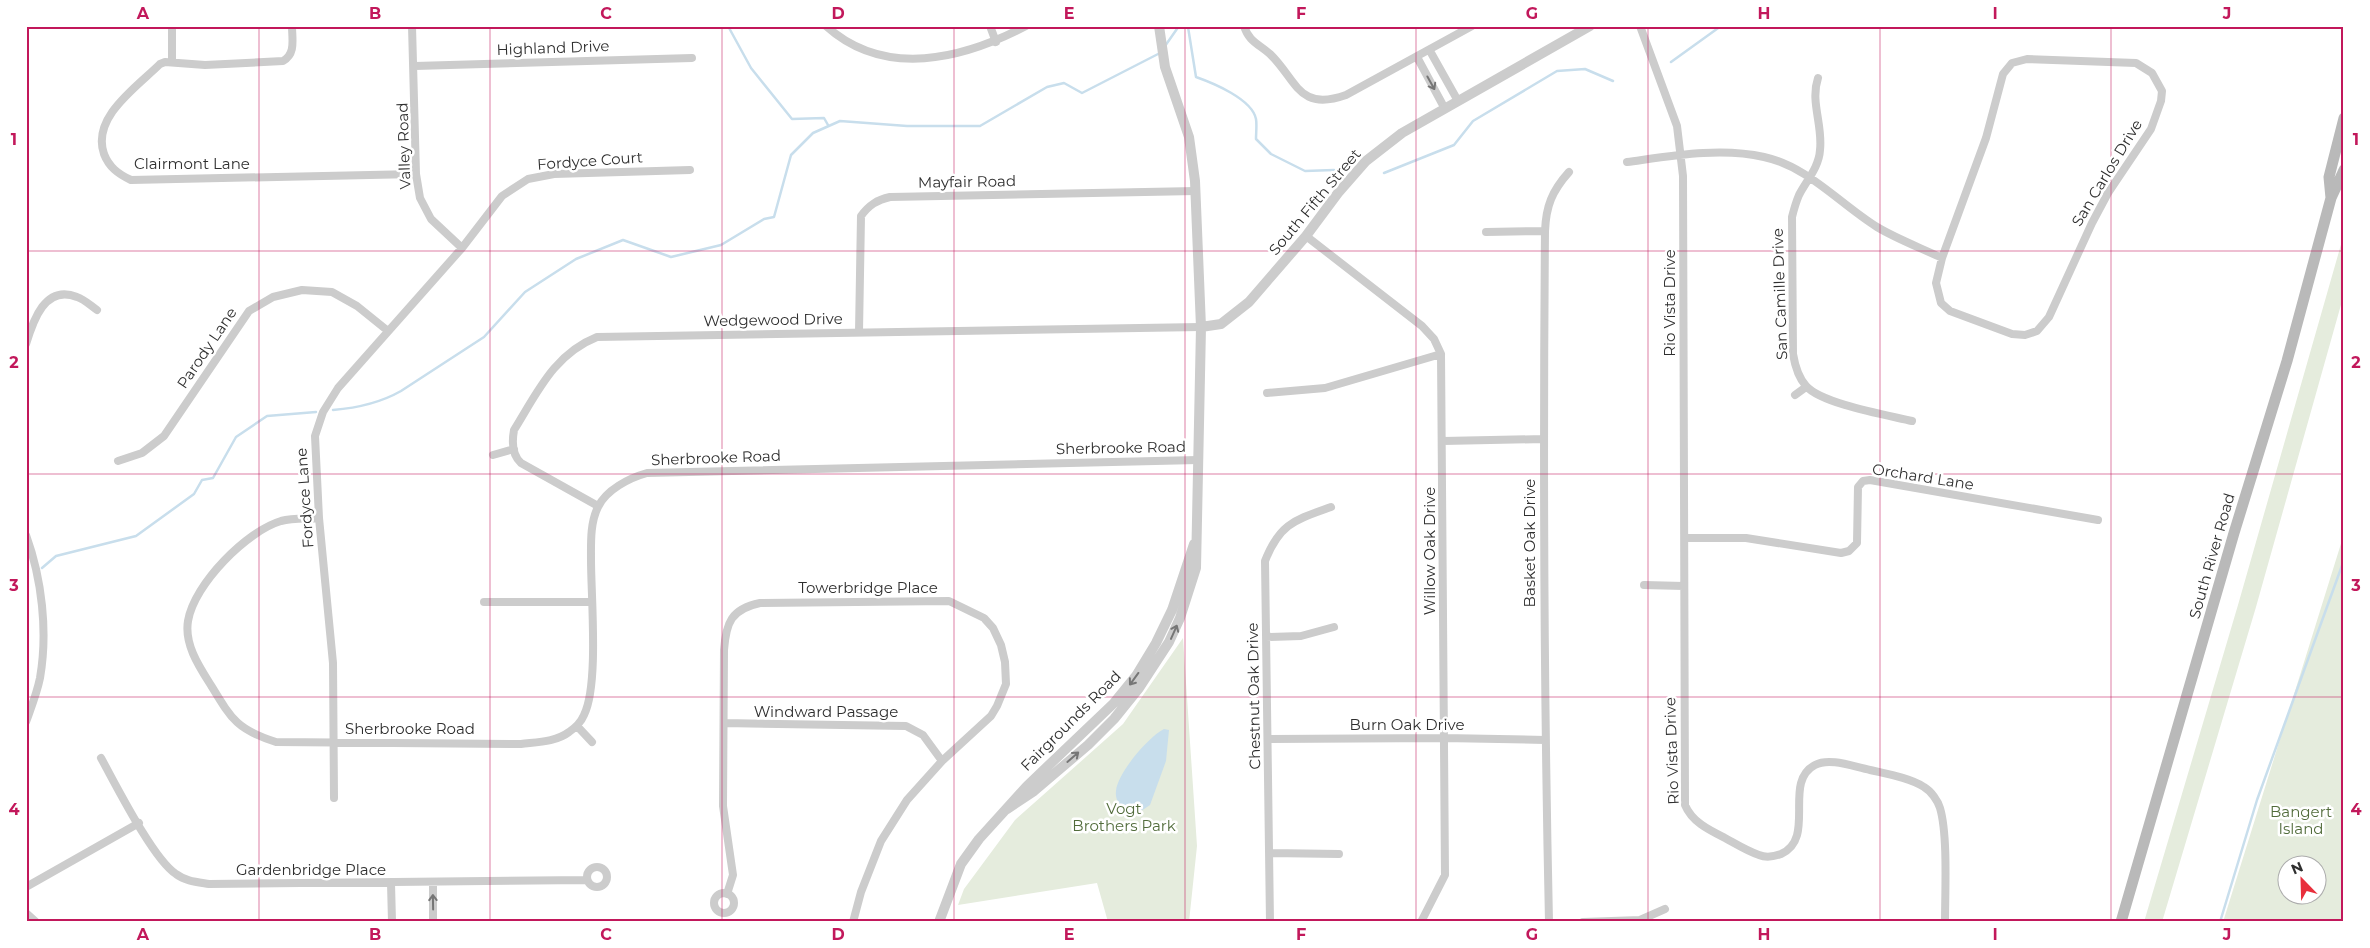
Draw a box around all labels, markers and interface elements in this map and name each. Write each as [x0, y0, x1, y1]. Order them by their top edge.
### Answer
text: A [136, 4, 150, 23]
text: B [369, 4, 381, 23]
text: C [600, 4, 612, 23]
text: D [831, 4, 845, 23]
text: E [1064, 4, 1074, 23]
text: F [1296, 4, 1306, 23]
text: G [1526, 4, 1538, 23]
text: H [1758, 4, 1770, 23]
text: I [1992, 4, 1998, 23]
text: J [2222, 4, 2231, 23]
street label: Highland Drive [496, 36, 610, 59]
one-way arrow [1427, 75, 1436, 90]
street label: Valley Road [392, 102, 415, 190]
street label: San Carlos Drive [2067, 116, 2146, 230]
text: 1 [11, 130, 17, 149]
text: 1 [2353, 130, 2359, 149]
street label: South Fifth Street [1265, 145, 1365, 259]
street label: Fordyce Court [536, 147, 643, 174]
street label: Clairmont Lane [134, 154, 250, 173]
street label: Mayfair Road [918, 171, 1016, 192]
street label: San Camille Drive [1768, 228, 1791, 360]
street label: Rio Vista Drive [1660, 249, 1679, 357]
street label: Parody Lane [173, 304, 241, 392]
street label: Wedgewood Drive [703, 309, 843, 330]
text: 2 [9, 353, 19, 372]
text: 2 [2351, 353, 2361, 372]
street label: Sherbrooke Road [1056, 437, 1186, 458]
street label: Sherbrooke Road [651, 446, 781, 469]
street label: Fordyce Lane [292, 447, 317, 549]
street label: Orchard Lane [1871, 459, 1975, 494]
street label: Basket Oak Drive [1520, 479, 1539, 607]
street label: Willow Oak Drive [1420, 487, 1439, 615]
street label: South River Road [2184, 491, 2239, 621]
text: 3 [8, 576, 19, 595]
text: 3 [2350, 576, 2361, 595]
street label: Towerbridge Place [798, 578, 938, 597]
street label: Chestnut Oak Drive [1243, 622, 1264, 770]
one-way arrow [1169, 625, 1179, 640]
street label: Fairgrounds Road [1016, 666, 1125, 775]
one-way arrow [1128, 672, 1139, 685]
street label: Rio Vista Drive [1660, 697, 1683, 805]
street label: Windward Passage [754, 702, 898, 721]
street label: Burn Oak Drive [1350, 715, 1464, 734]
street label: Sherbrooke Road [345, 719, 475, 738]
one-way arrow [1066, 752, 1079, 763]
park label: Vogt Brothers Park [1072, 799, 1176, 835]
text: 4 [8, 800, 20, 819]
text: 4 [2350, 800, 2362, 819]
park label: Bangert Island [2270, 802, 2332, 838]
north arrow [2278, 856, 2328, 906]
text: N [2288, 858, 2306, 879]
street label: Gardenbridge Place [236, 860, 386, 879]
one-way arrow [428, 894, 438, 910]
text: A [136, 925, 150, 944]
text: B [369, 925, 381, 944]
text: C [600, 925, 612, 944]
text: D [831, 925, 845, 944]
text: E [1064, 925, 1074, 944]
text: F [1296, 925, 1306, 944]
text: G [1526, 925, 1538, 944]
text: H [1758, 925, 1770, 944]
text: I [1992, 925, 1998, 944]
text: J [2222, 925, 2231, 944]

